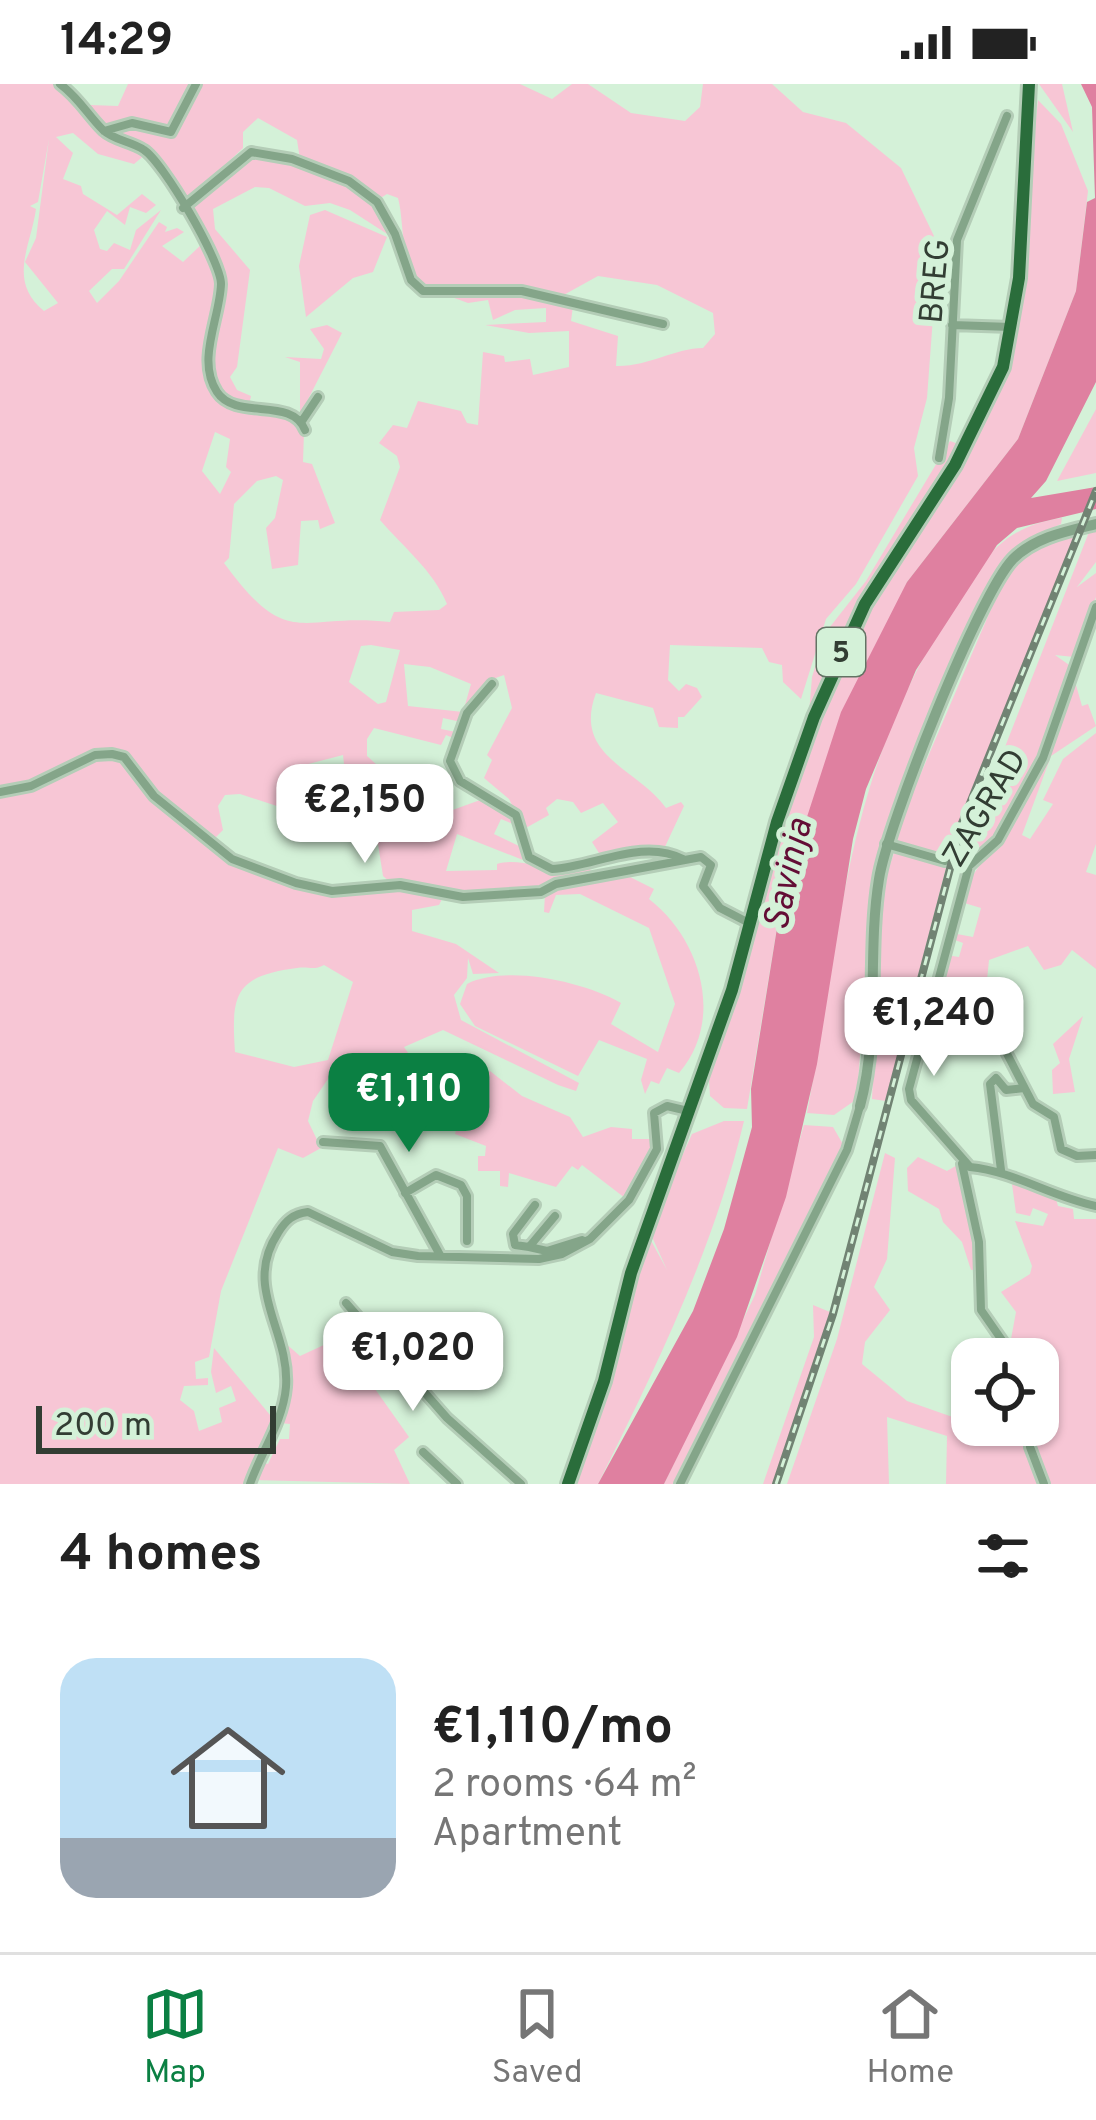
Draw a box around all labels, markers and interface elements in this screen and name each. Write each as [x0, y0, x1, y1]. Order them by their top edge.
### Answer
text: 14:29 [60, 14, 173, 71]
street label: BREG [912, 237, 962, 325]
road number: 5 [817, 628, 865, 676]
street label: ZAGRAD [935, 742, 1038, 876]
pin: €2,150 [267, 764, 463, 866]
text: €2,150 [303, 778, 427, 827]
water label: Savinja [755, 814, 825, 935]
pin: €1,240 [836, 977, 1032, 1079]
text: €1,240 [871, 991, 997, 1040]
pin: €1,110 [311, 1053, 507, 1155]
text: €1,110 [355, 1067, 463, 1116]
pin: €1,020 [315, 1312, 511, 1414]
text: €1,020 [350, 1326, 476, 1375]
map controls [951, 1338, 1059, 1446]
button: locate [951, 1338, 1059, 1446]
scale bar [36, 1400, 276, 1453]
text: 200 m [54, 1406, 152, 1448]
icon: filters [970, 1523, 1036, 1589]
text: 4 homes [60, 1524, 262, 1589]
text: €1,110/mo [432, 1697, 673, 1762]
icon: home [156, 1706, 300, 1850]
text: 2 rooms · 64 m² [432, 1762, 697, 1811]
text: Apartment [432, 1811, 622, 1860]
tab: Map [142, 1981, 208, 2095]
tab: Saved [492, 1981, 583, 2095]
tab: Home [866, 1981, 954, 2095]

